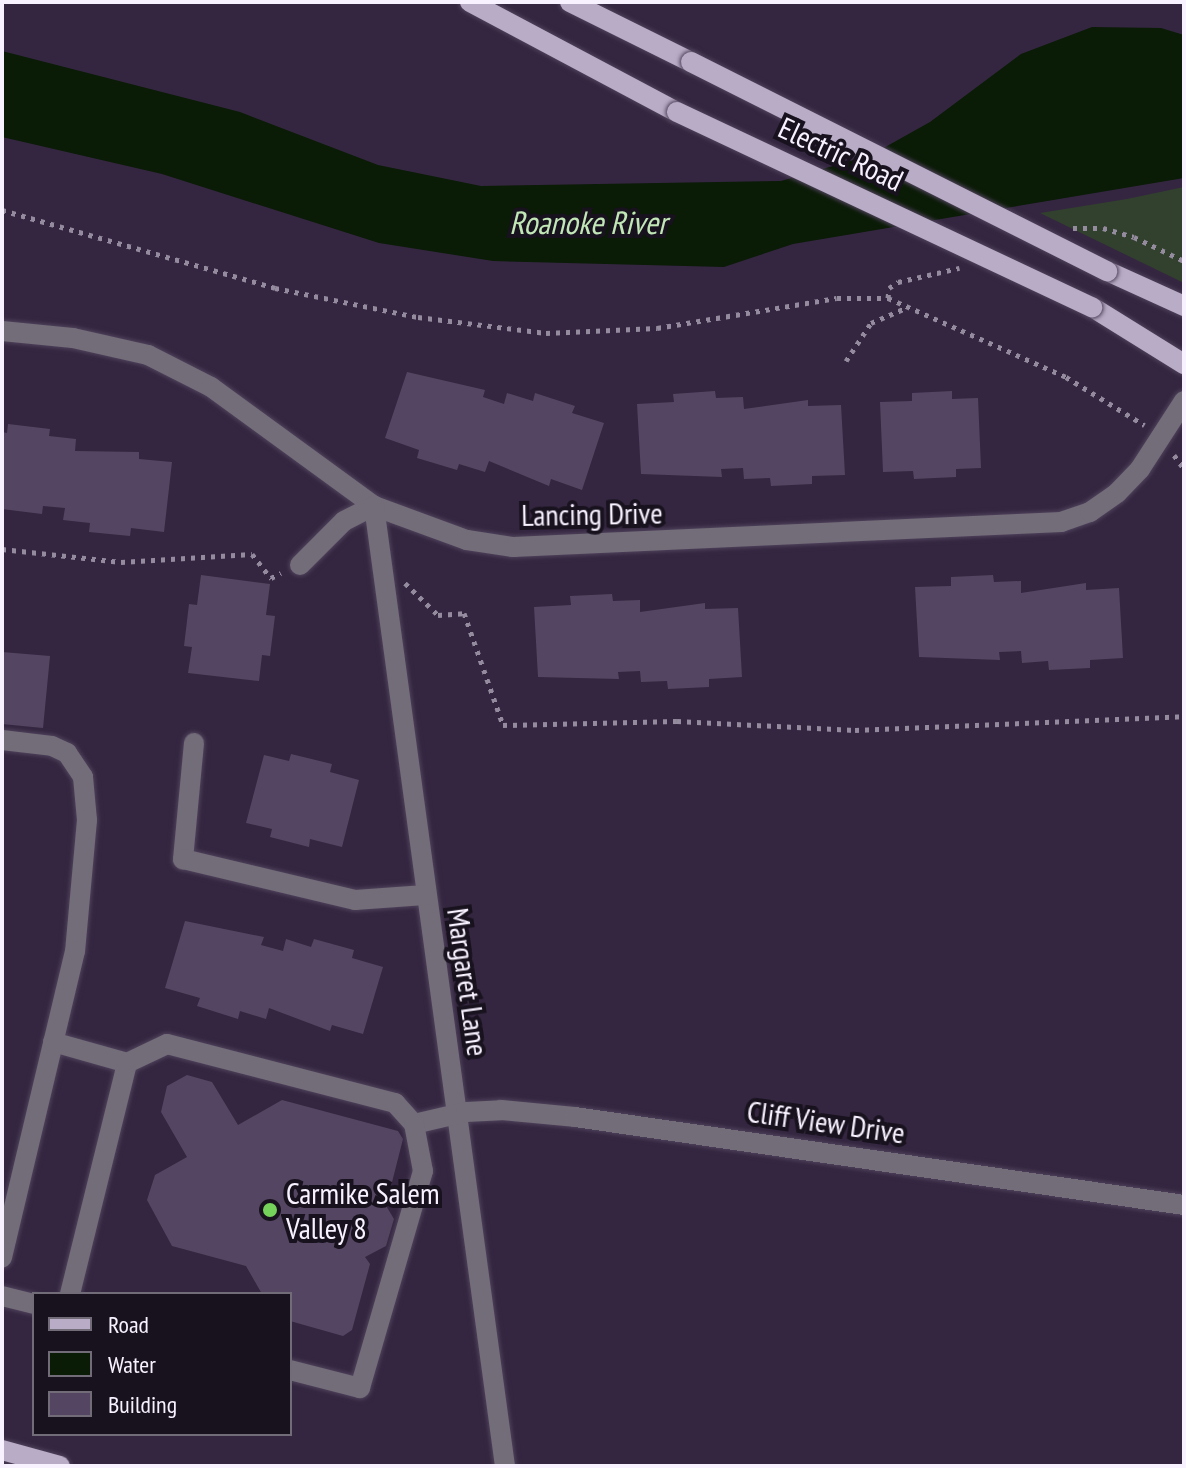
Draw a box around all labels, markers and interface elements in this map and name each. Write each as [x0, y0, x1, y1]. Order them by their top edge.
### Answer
street label: Electric Road [773, 109, 909, 199]
water label: Roanoke River [509, 203, 667, 241]
street label: Lancing Drive [521, 495, 663, 533]
street label: Margaret Lane [440, 906, 496, 1058]
street label: Cliff View Drive [744, 1093, 908, 1151]
place label: Carmike Salem Valley 8 [286, 1175, 439, 1246]
marker: Carmike Salem Valley 8 [261, 1201, 279, 1219]
legend [32, 1292, 292, 1436]
text: Road [108, 1309, 149, 1340]
text: Water [108, 1349, 156, 1380]
text: Building [108, 1389, 177, 1420]

